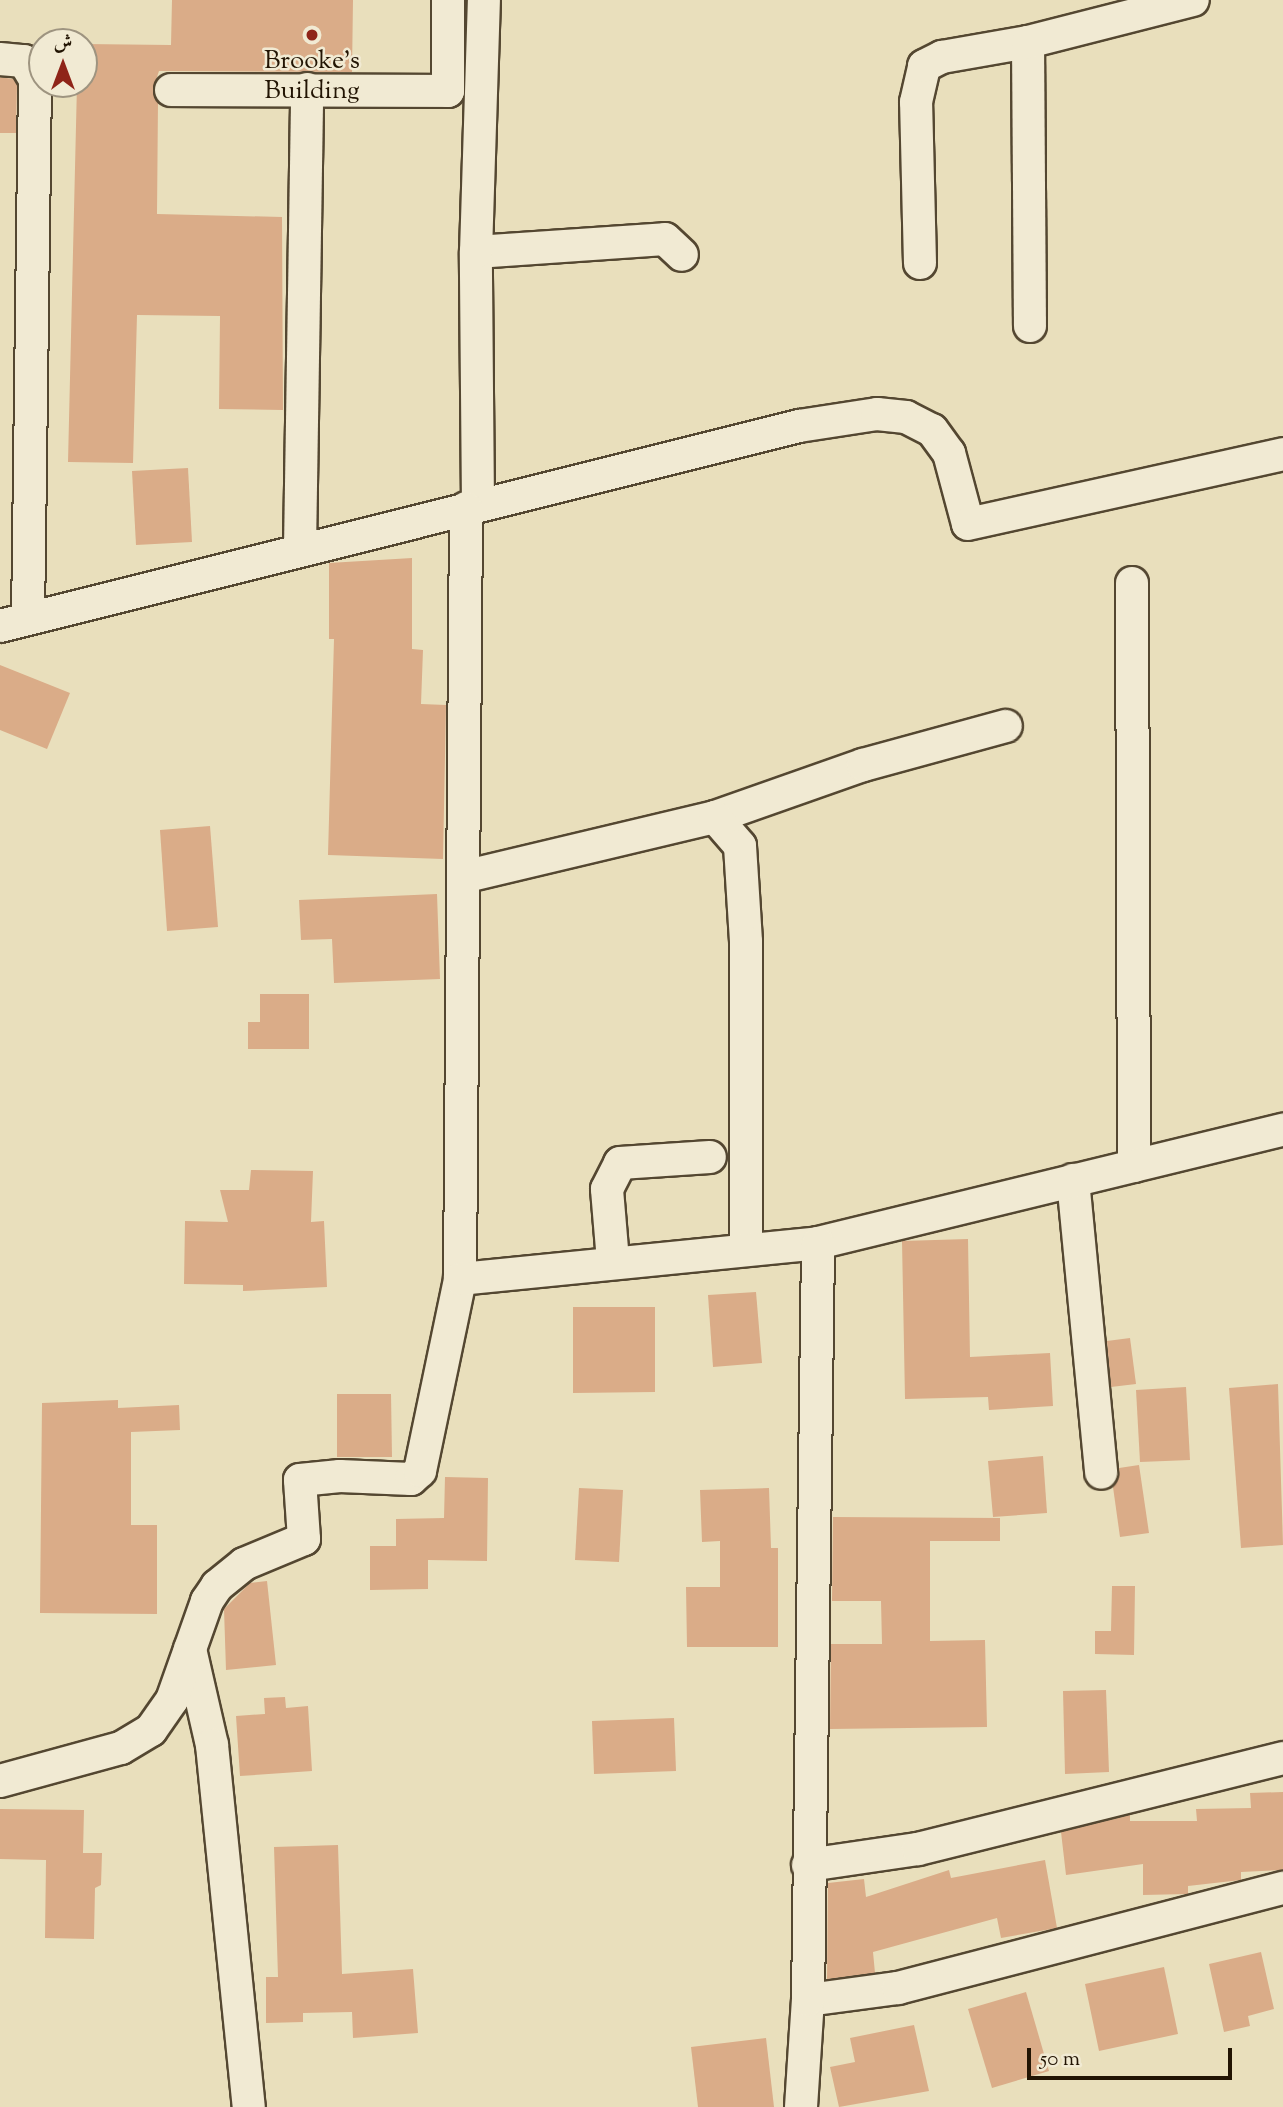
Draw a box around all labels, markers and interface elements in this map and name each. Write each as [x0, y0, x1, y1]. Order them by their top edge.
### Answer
marker: Brooke's Building [304, 27, 320, 43]
north arrow [28, 28, 98, 98]
text: ش [54, 30, 72, 57]
place label: Brooke's Building [264, 46, 360, 108]
scale bar [1031, 2034, 1236, 2078]
text: 50 m [1040, 2045, 1080, 2075]

